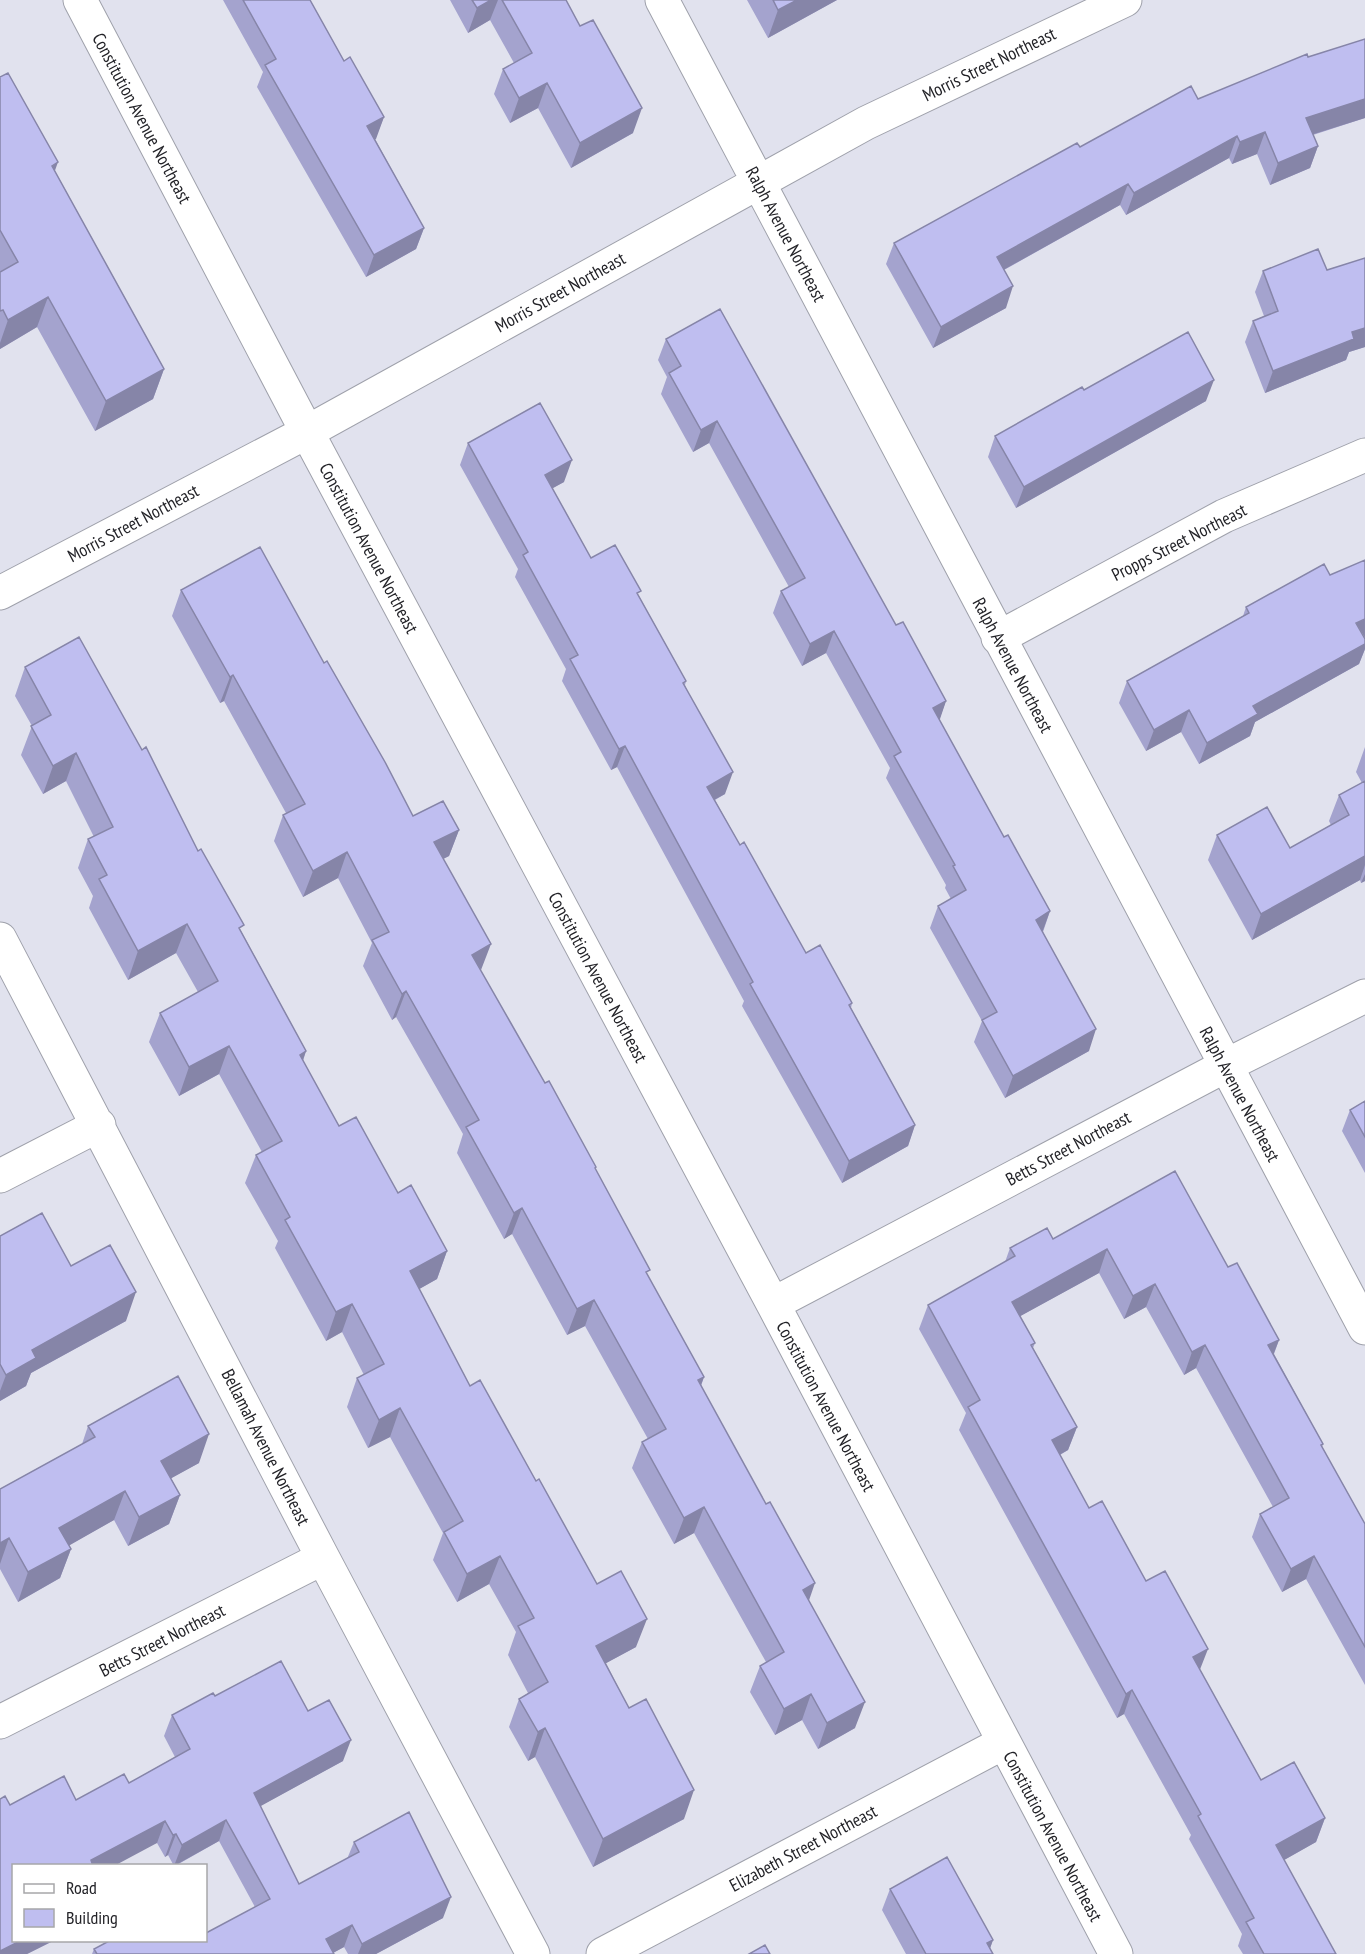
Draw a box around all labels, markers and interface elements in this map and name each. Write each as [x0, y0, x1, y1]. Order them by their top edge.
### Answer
street label: Morris Street Northeast [919, 22, 1059, 106]
street label: Constitution Avenue Northeast [87, 29, 197, 207]
street label: Ralph Avenue Northeast [741, 162, 831, 306]
street label: Morris Street Northeast [491, 247, 629, 337]
street label: Constitution Avenue Northeast [314, 459, 424, 637]
street label: Morris Street Northeast [63, 479, 203, 567]
street label: Propps Street Northeast [1108, 498, 1250, 586]
street label: Ralph Avenue Northeast [968, 593, 1058, 737]
street label: Constitution Avenue Northeast [543, 888, 653, 1066]
street label: Ralph Avenue Northeast [1195, 1022, 1285, 1166]
street label: Betts Street Northeast [1002, 1105, 1134, 1191]
street label: Constitution Avenue Northeast [771, 1317, 881, 1495]
street label: Bellamah Avenue Northeast [217, 1365, 315, 1529]
street label: Betts Street Northeast [95, 1598, 229, 1682]
street label: Constitution Avenue Northeast [998, 1747, 1108, 1925]
street label: Elizabeth Street Northeast [725, 1799, 881, 1897]
legend [12, 1864, 207, 1942]
text: Road [66, 1876, 97, 1899]
text: Building [66, 1906, 118, 1929]

